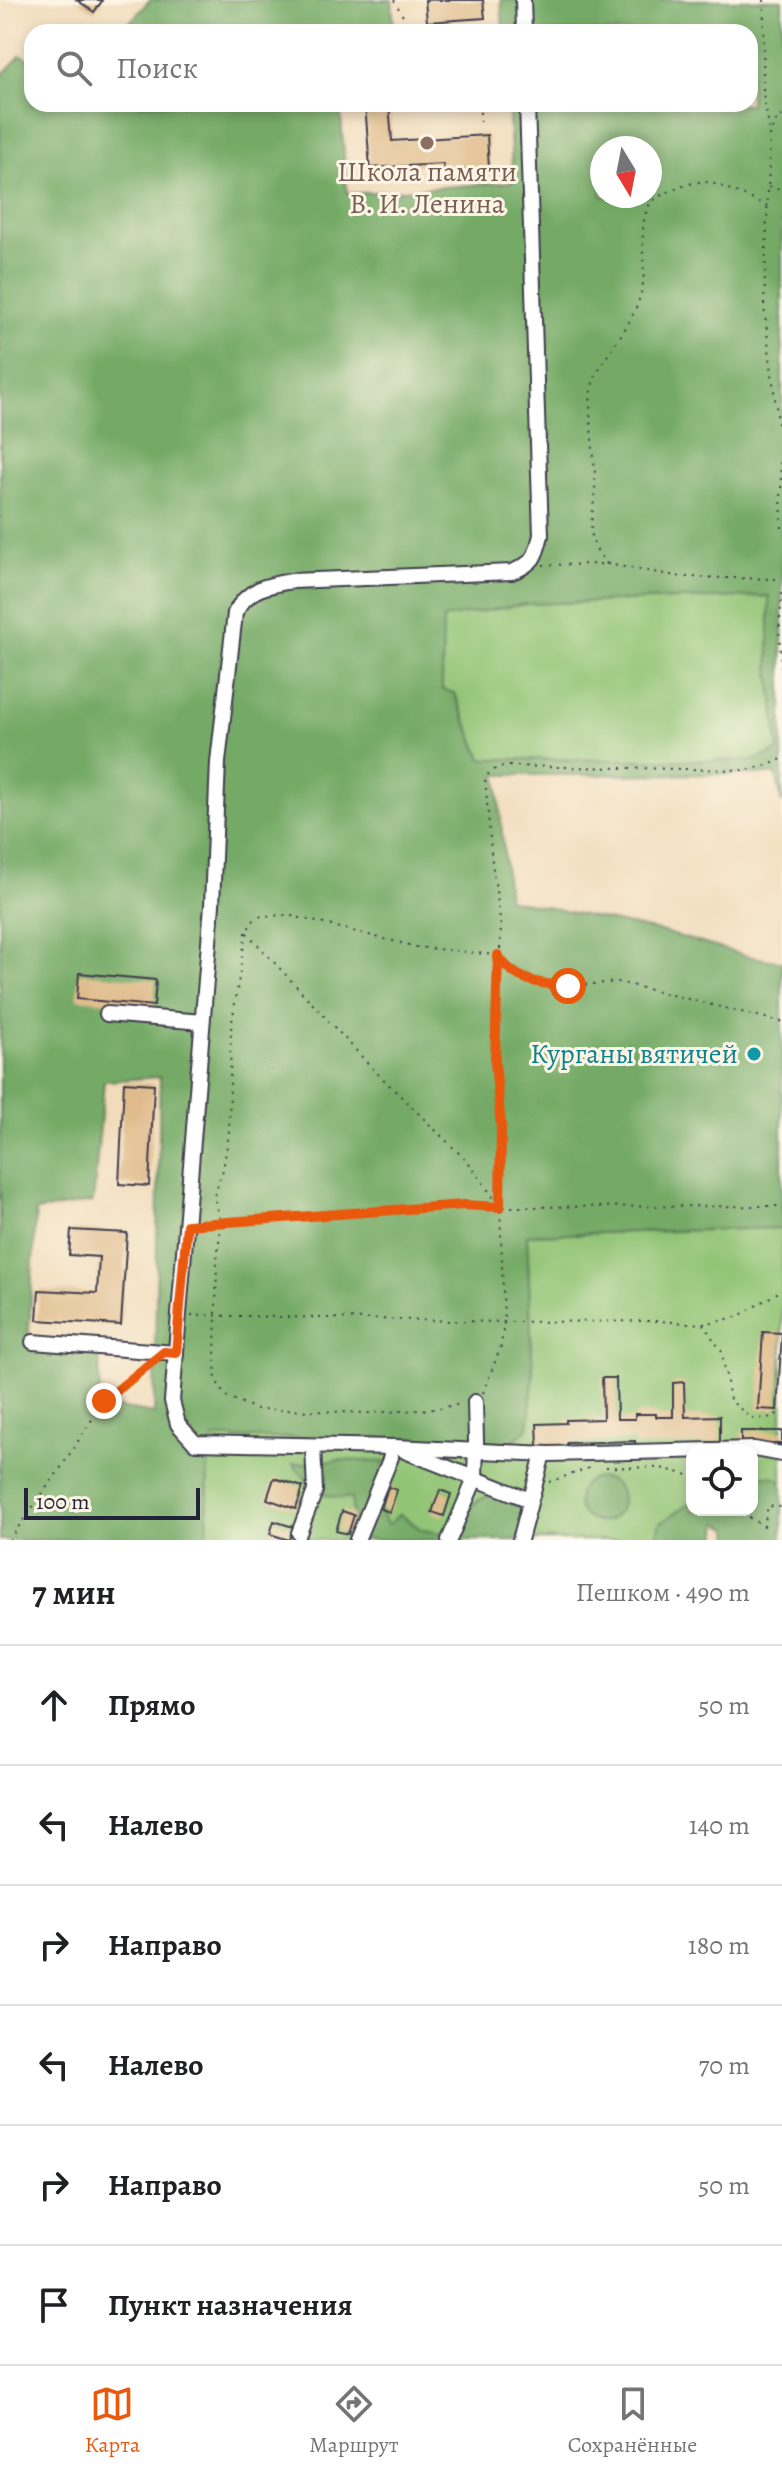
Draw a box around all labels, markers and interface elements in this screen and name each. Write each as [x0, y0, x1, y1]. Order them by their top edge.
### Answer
search box [24, 24, 758, 112]
icon: search [52, 46, 96, 90]
text: Поиск [116, 48, 198, 88]
marker: Школа памяти В. И. Ленина [418, 134, 436, 152]
north arrow [590, 136, 662, 208]
place label: Школа памяти В. И. Ленина [337, 153, 517, 223]
route start [550, 968, 586, 1004]
place label: Курганы вятичей [530, 1035, 738, 1073]
marker: Курганы вятичей [745, 1045, 763, 1063]
route end [86, 1383, 122, 1419]
map controls [686, 1444, 758, 1516]
button: locate [686, 1444, 758, 1516]
scale bar [24, 1484, 200, 1520]
text: 100 m [36, 1487, 90, 1517]
text: 7 мин [32, 1569, 116, 1616]
text: Пешком · 490 m [576, 1575, 750, 1610]
icon: ahead [32, 1683, 76, 1727]
text: Прямо [108, 1685, 195, 1725]
text: 50 m [698, 1688, 750, 1723]
icon: left [32, 1803, 76, 1847]
text: Налево [108, 1805, 203, 1845]
text: 140 m [689, 1808, 750, 1843]
icon: right [32, 1923, 76, 1967]
text: Направо [108, 1925, 222, 1965]
text: 180 m [688, 1928, 750, 1963]
icon: left [32, 2043, 76, 2087]
text: Налево [108, 2045, 203, 2085]
text: 70 m [698, 2048, 750, 2083]
icon: right [32, 2163, 76, 2207]
text: Направо [108, 2165, 222, 2205]
text: 50 m [698, 2168, 750, 2203]
icon: arrive [32, 2283, 76, 2327]
text: Пункт назначения [108, 2285, 353, 2325]
tab: Карта [85, 2382, 140, 2460]
tab: Маршрут [309, 2382, 398, 2460]
tab: Сохранённые [568, 2382, 697, 2460]

